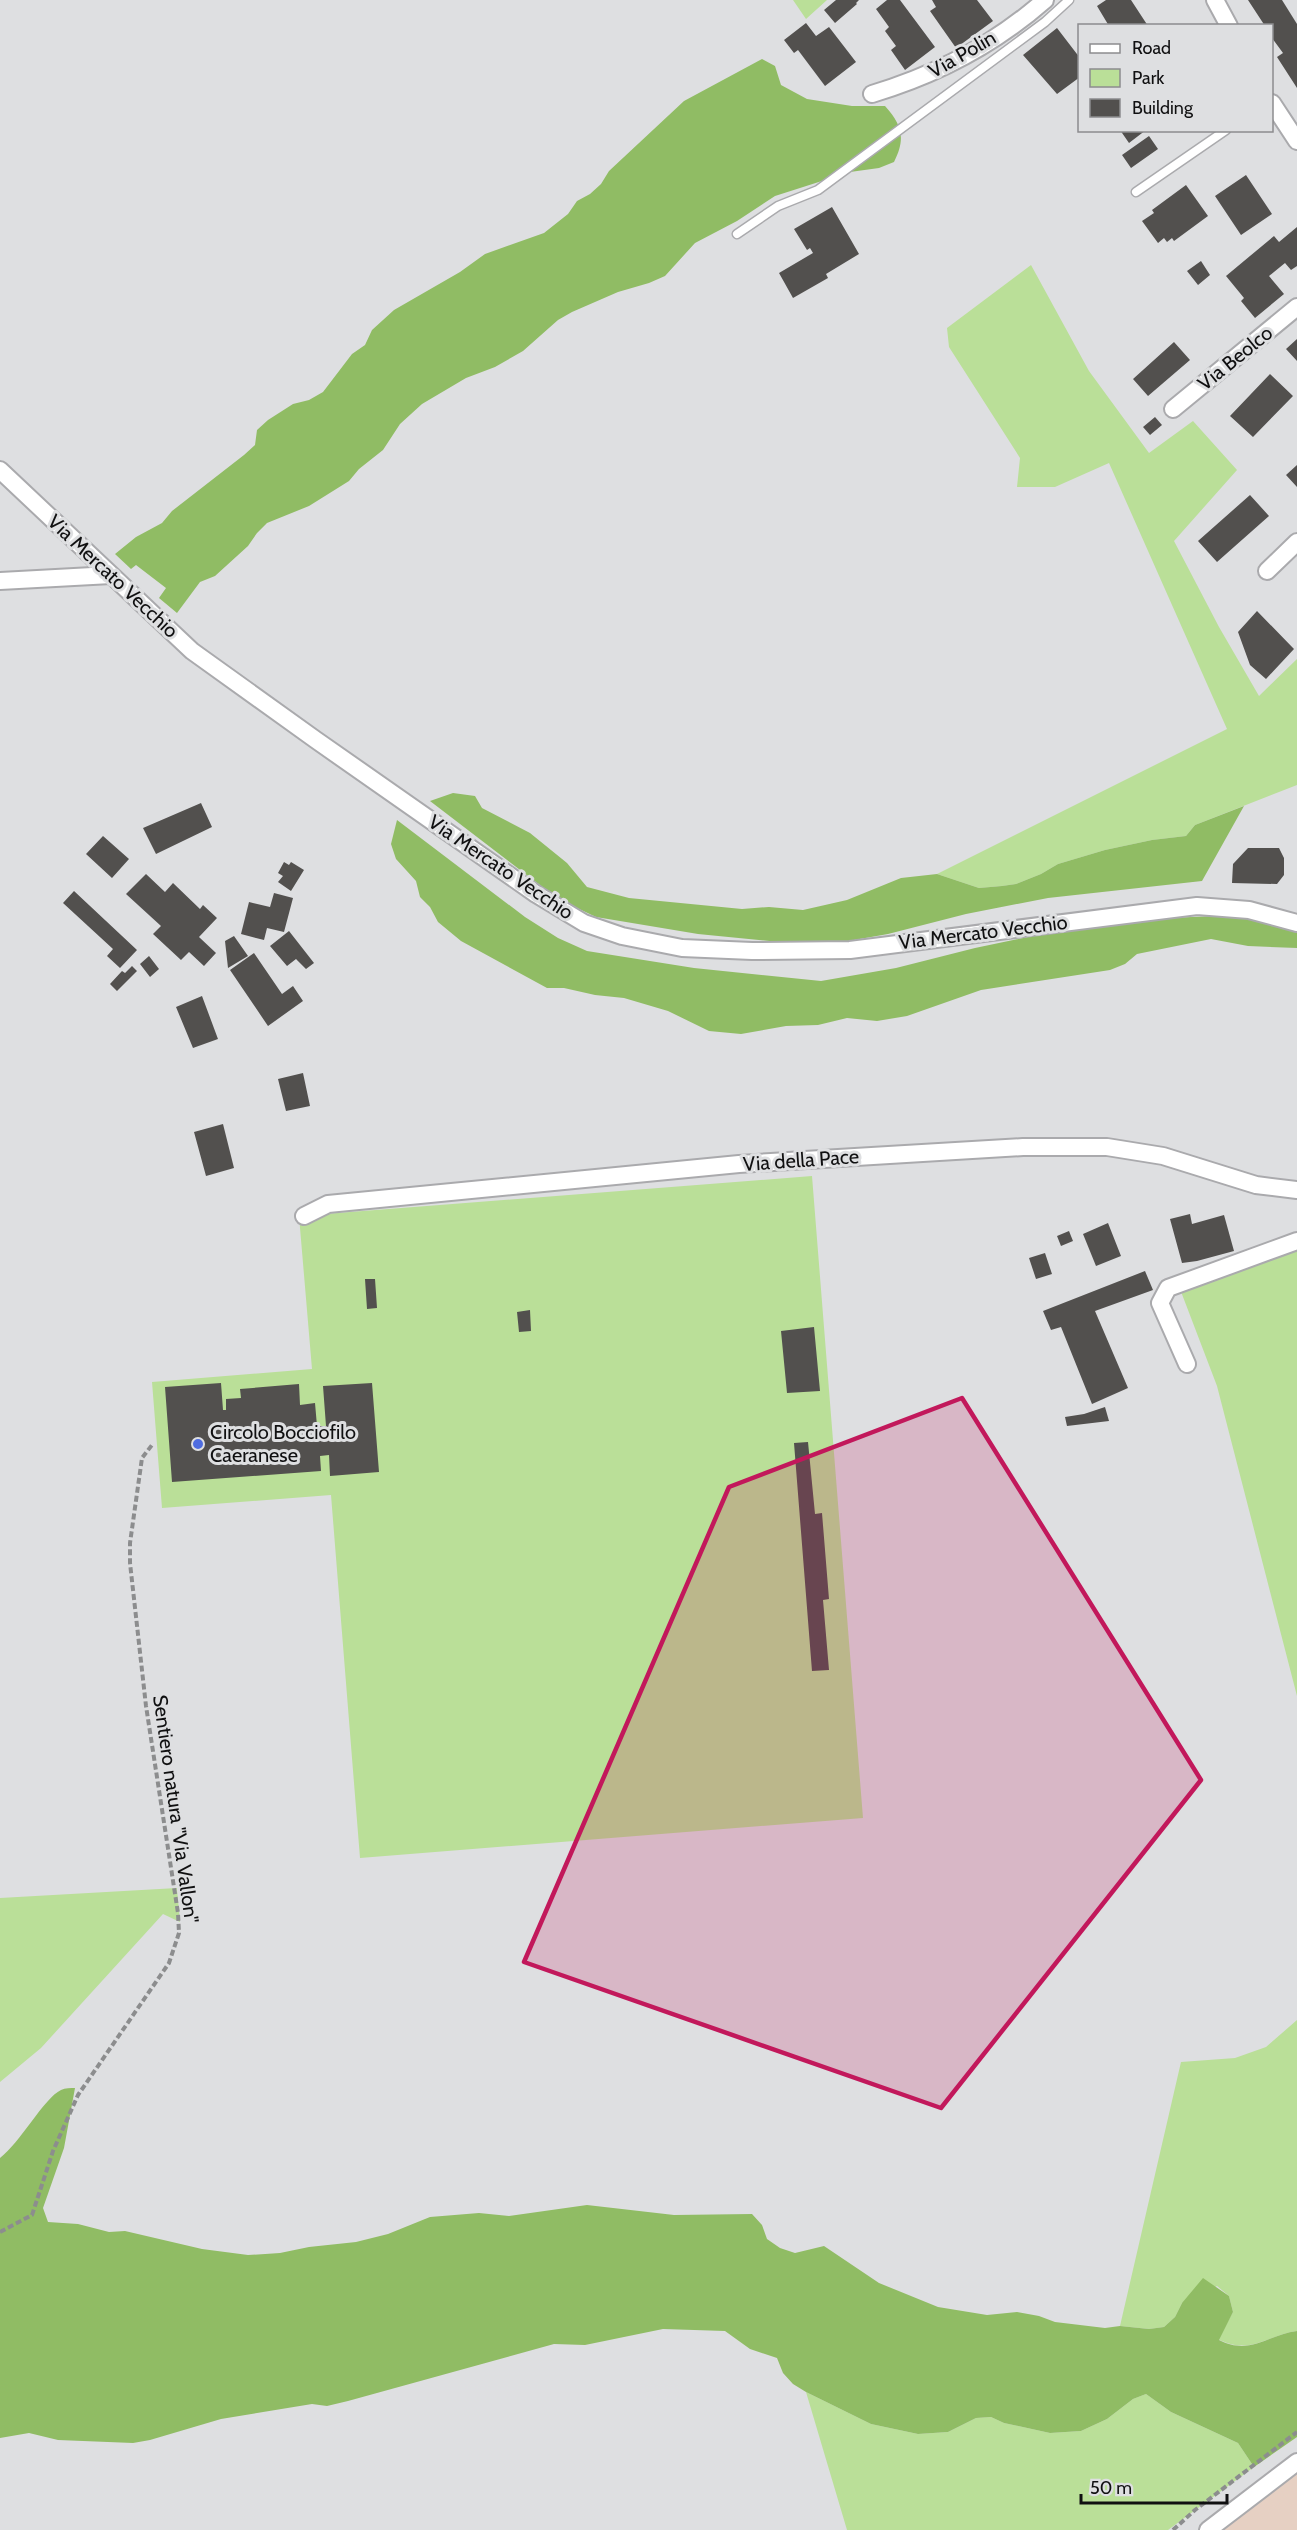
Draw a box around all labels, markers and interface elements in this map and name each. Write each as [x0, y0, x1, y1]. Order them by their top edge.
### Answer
legend [1078, 24, 1273, 132]
street label: Via Polin [924, 25, 1000, 83]
text: Road [1132, 37, 1171, 59]
text: Park [1132, 67, 1165, 89]
text: Building [1132, 97, 1194, 119]
street label: Via Beolco [1193, 321, 1277, 395]
street label: Via Mercato Vecchio [43, 509, 183, 643]
street label: Via Mercato Vecchio [424, 810, 578, 924]
street label: Via Mercato Vecchio [897, 910, 1069, 954]
street label: Via della Pace [742, 1144, 860, 1176]
place label: Circolo Bocciofilo Caeranese [210, 1420, 356, 1467]
marker: Circolo Bocciofilo Caeranese [191, 1437, 205, 1451]
street label: Sentiero natura "Via Vallon" [148, 1693, 204, 1925]
scale bar [1081, 2467, 1226, 2505]
text: 50 m [1090, 2477, 1132, 2499]

